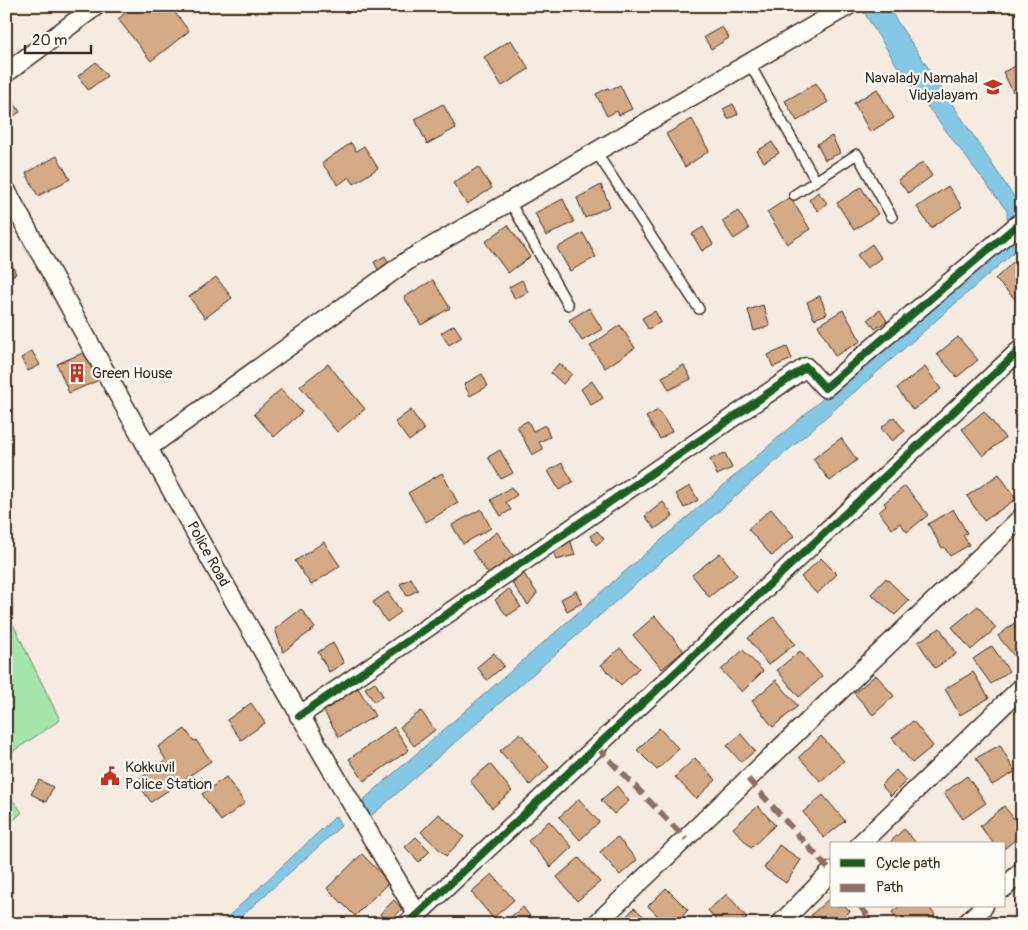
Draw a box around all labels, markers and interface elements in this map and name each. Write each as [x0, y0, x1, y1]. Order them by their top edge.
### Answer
scale bar [25, 22, 91, 54]
text: 20 m [32, 31, 67, 50]
place label: Navalady Namahal Vidyalayam [865, 69, 978, 105]
school or university icon: Navalady Namahal Vidyalayam [982, 76, 1004, 98]
building icon: Green House [66, 362, 88, 384]
place label: Green House [92, 364, 173, 383]
street label: Police Road [182, 518, 234, 590]
place label: Kokkuvil Police Station [125, 758, 212, 794]
public building icon: Kokkuvil Police Station [99, 765, 121, 787]
legend [830, 842, 1006, 908]
text: Cycle path [876, 854, 940, 873]
text: Path [876, 878, 903, 897]

